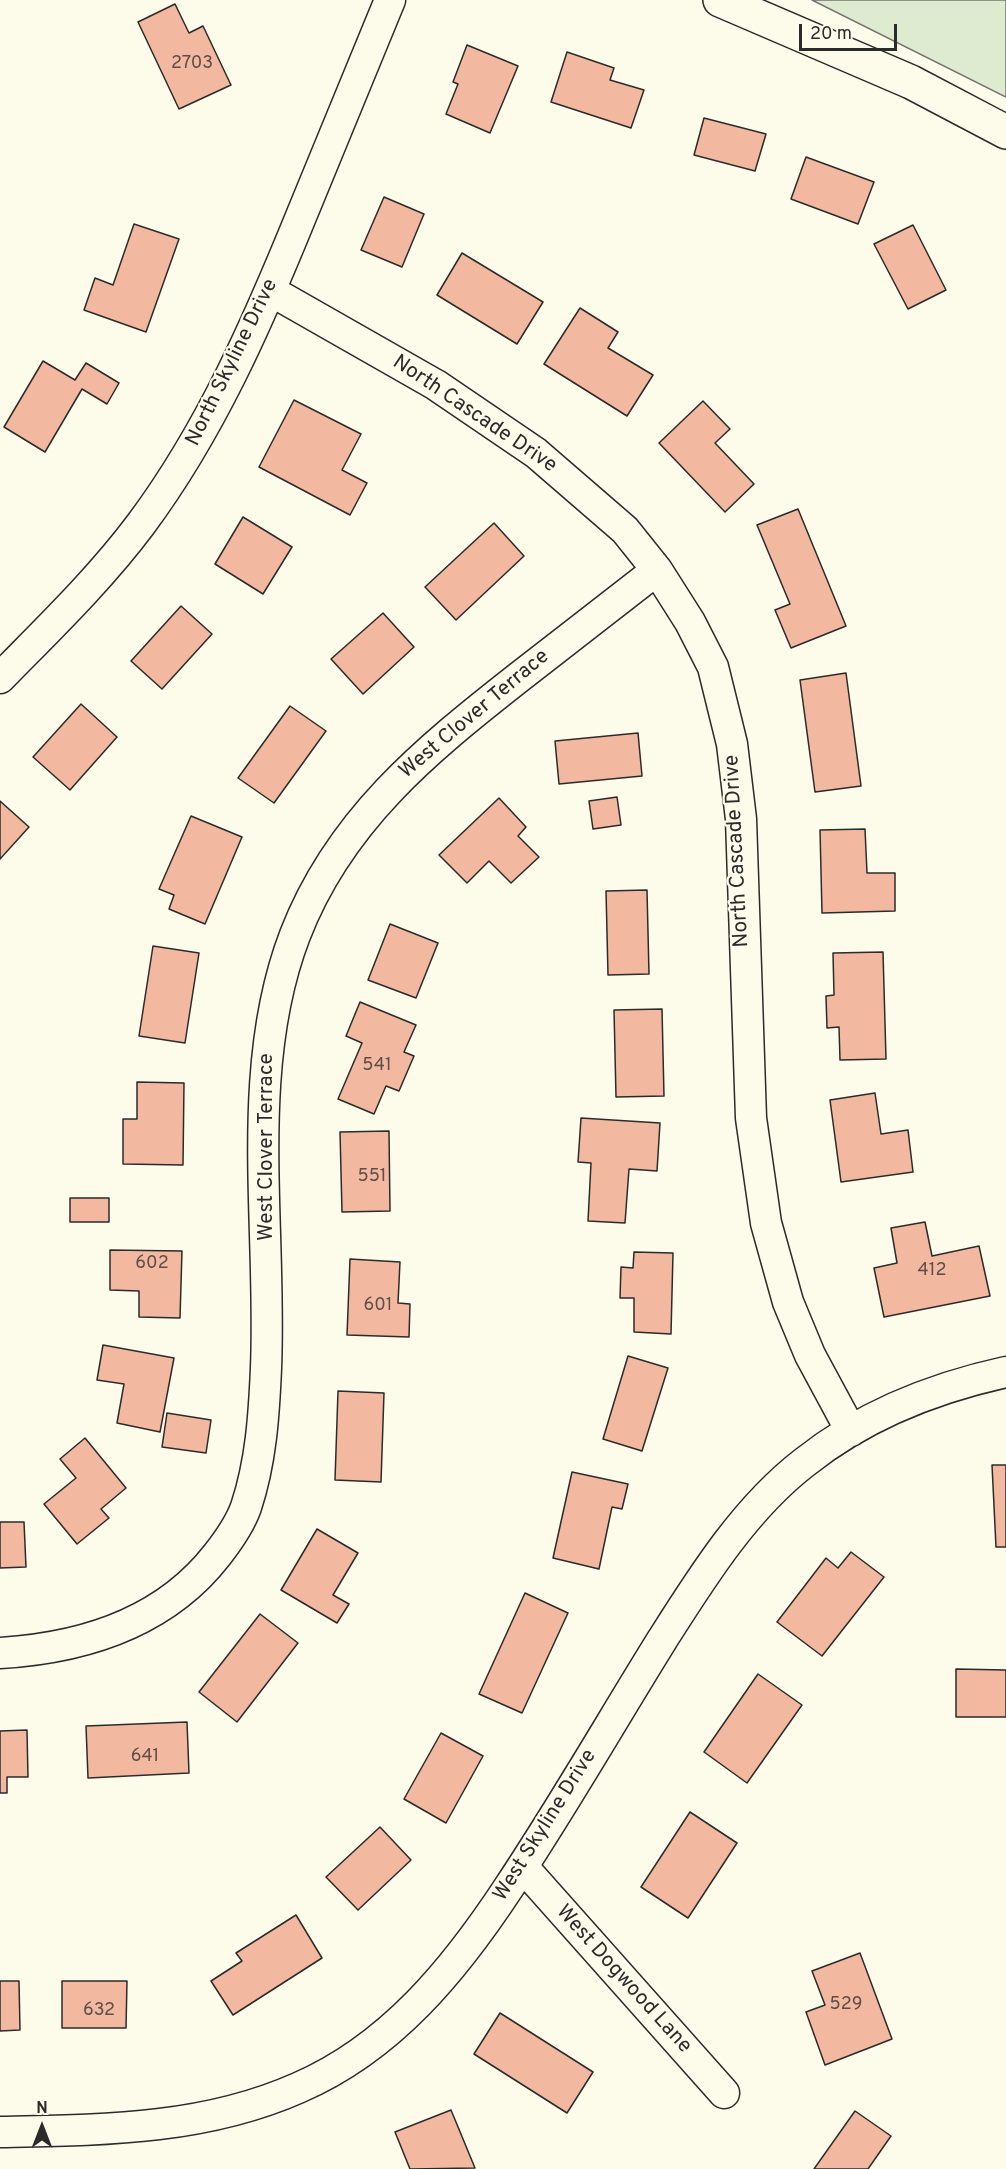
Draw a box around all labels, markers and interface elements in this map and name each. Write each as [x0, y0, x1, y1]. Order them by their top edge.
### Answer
scale bar [802, 12, 900, 50]
text: 20 m [810, 23, 852, 46]
house number: 2703 [171, 53, 213, 75]
street label: North Skyline Drive [182, 275, 284, 451]
street label: North Cascade Drive [387, 351, 561, 479]
street label: West Clover Terrace [395, 645, 555, 785]
street label: North Cascade Drive [720, 754, 756, 948]
street label: West Clover Terrace [255, 1053, 281, 1241]
house number: 541 [362, 1055, 392, 1077]
house number: 551 [357, 1166, 387, 1188]
house number: 602 [135, 1253, 169, 1275]
house number: 412 [918, 1260, 946, 1282]
house number: 601 [363, 1295, 393, 1317]
street label: West Skyline Drive [489, 1745, 603, 1907]
house number: 641 [131, 1746, 159, 1768]
street label: West Dogwood Lane [550, 1901, 696, 2059]
house number: 529 [830, 1994, 862, 2016]
house number: 632 [83, 2000, 115, 2022]
north arrow [12, 2097, 72, 2157]
text: N [36, 2099, 48, 2119]

